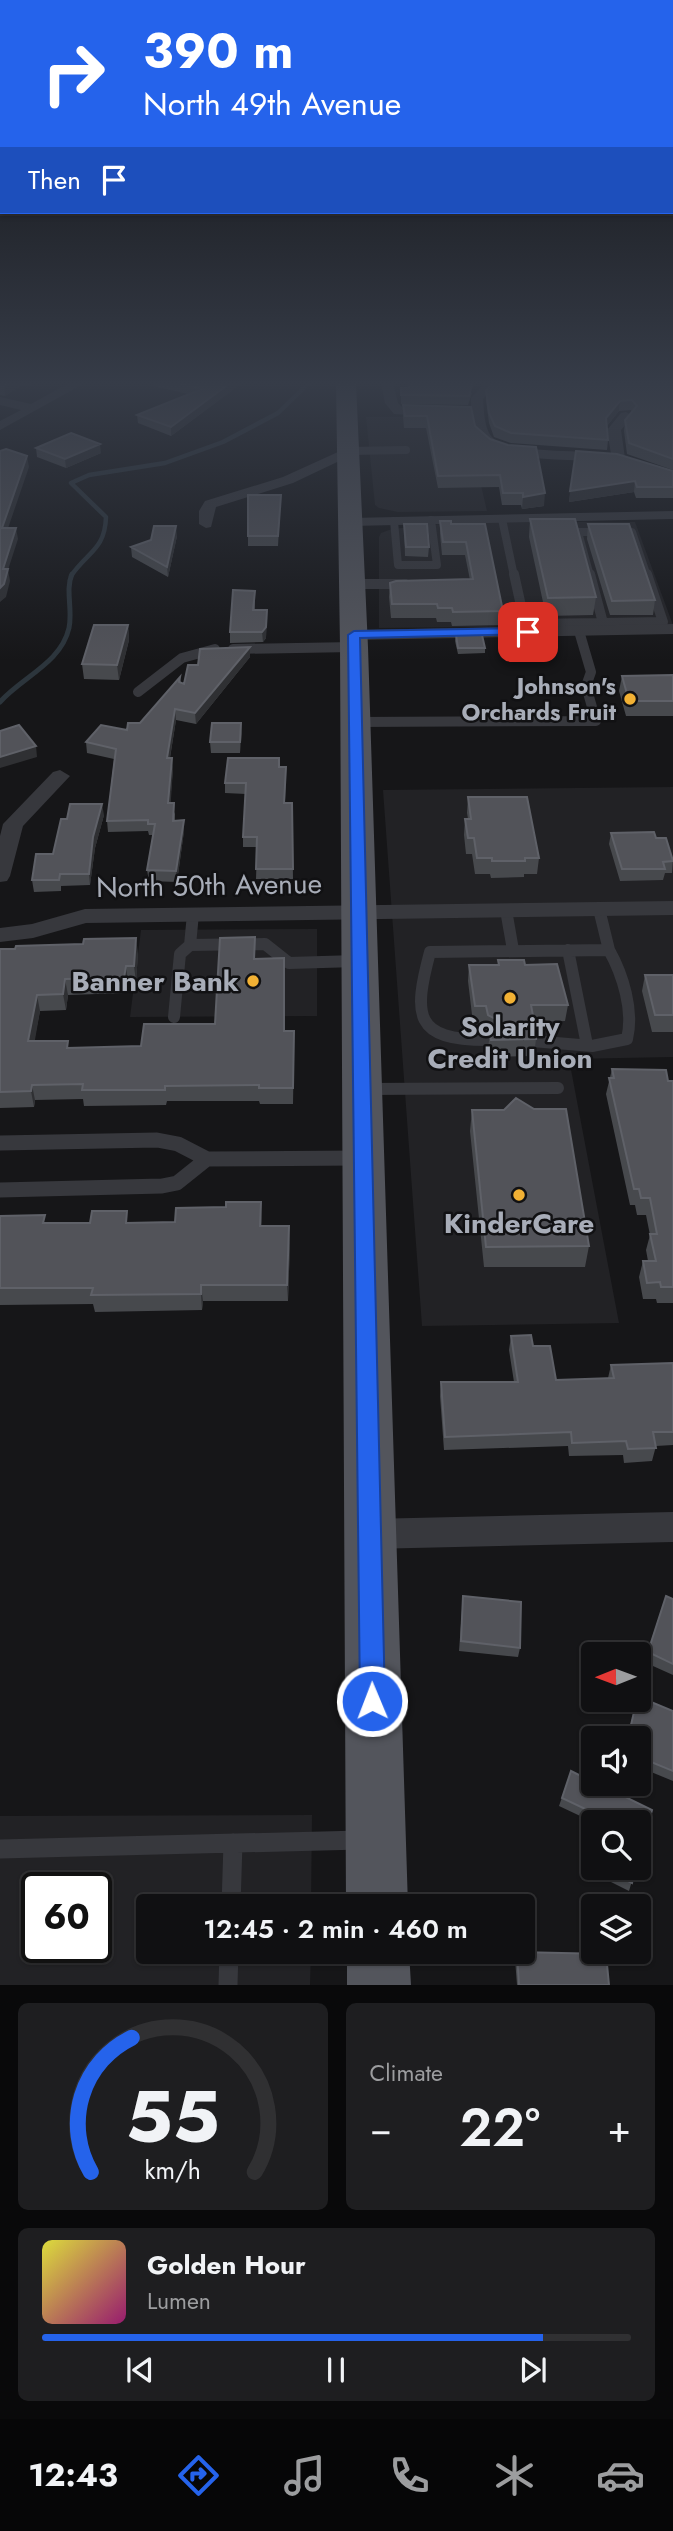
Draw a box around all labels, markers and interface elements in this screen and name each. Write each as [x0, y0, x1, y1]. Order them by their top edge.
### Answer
text: 390 m [143, 16, 294, 86]
icon: right [28, 28, 119, 119]
text: North 49th Avenue [143, 81, 401, 127]
text: Then [28, 161, 81, 199]
icon: arrive [95, 161, 133, 199]
pin [498, 602, 558, 662]
icon: arrive [509, 613, 547, 651]
place label: Johnson's Orchards Fruit [462, 669, 617, 729]
marker: Johnson's Orchards Fruit [622, 691, 638, 707]
street label: North 50th Avenue [96, 863, 322, 908]
place label: Banner Bank [71, 961, 239, 1002]
marker: Banner Bank [245, 973, 261, 989]
marker: Solarity Credit Union [502, 990, 518, 1006]
place label: Solarity Credit Union [427, 1006, 593, 1079]
marker: KinderCare [511, 1187, 527, 1203]
place label: KinderCare [444, 1203, 594, 1244]
north arrow [581, 1642, 651, 1712]
map controls [581, 1642, 651, 1964]
position arrow [335, 1664, 409, 1738]
button: sound [581, 1726, 651, 1796]
button: search [581, 1810, 651, 1880]
speed limit sign: 60 [21, 1872, 112, 1963]
button: layers [581, 1894, 651, 1964]
text: 12:45 · 2 min · 460 m [203, 1910, 468, 1948]
text: Climate [370, 2056, 443, 2090]
text: 55 [126, 2065, 220, 2170]
text: 22° [459, 2090, 540, 2166]
text: − [370, 2101, 392, 2156]
text: + [608, 2101, 631, 2156]
text: km/h [144, 2152, 201, 2188]
text: Golden Hour [147, 2246, 306, 2284]
text: Lumen [147, 2284, 211, 2318]
icon: previous [121, 2351, 159, 2389]
icon: pause [317, 2351, 355, 2389]
icon: next [514, 2351, 552, 2389]
icon: directions [174, 2451, 223, 2500]
icon: music [280, 2451, 329, 2500]
icon: phone [385, 2451, 434, 2500]
icon: climate [490, 2451, 539, 2500]
icon: car [596, 2451, 645, 2500]
text: 12:43 [28, 2452, 118, 2498]

